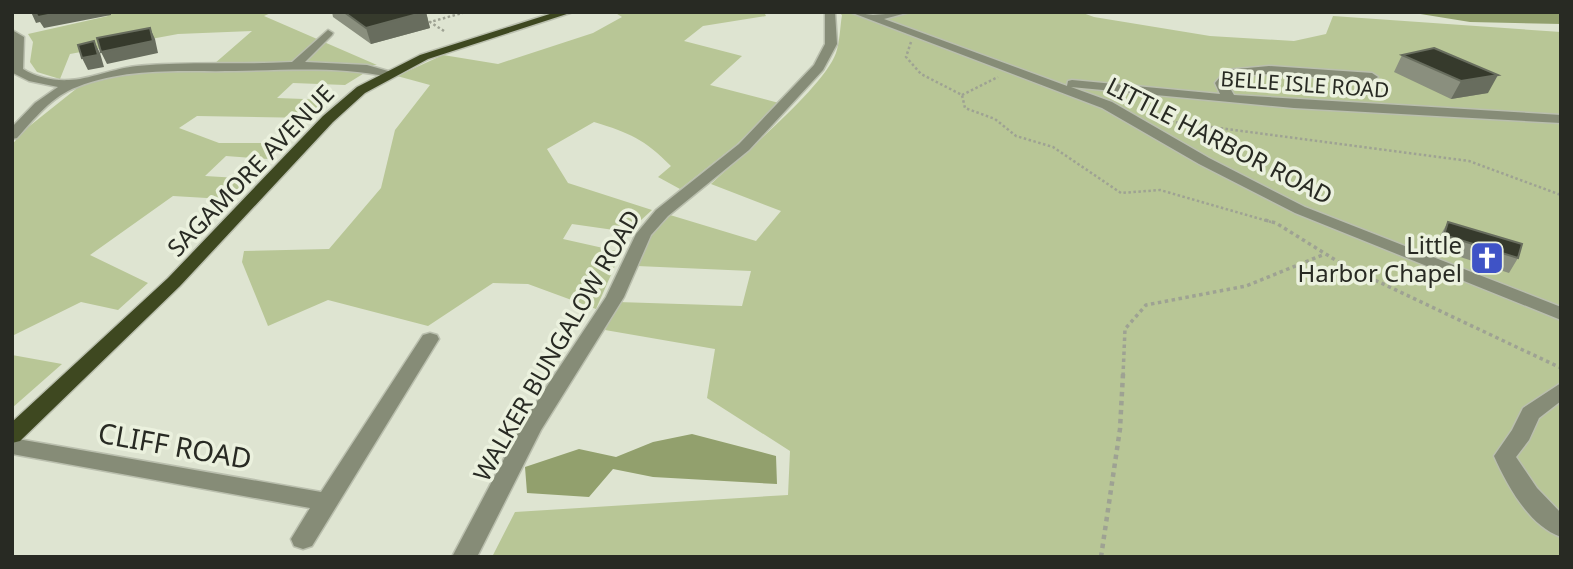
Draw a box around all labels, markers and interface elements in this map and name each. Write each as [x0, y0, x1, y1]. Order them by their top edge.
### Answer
street label: BELLE ISLE ROAD [1220, 64, 1390, 104]
street label: LITTLE HARBOR ROAD [1101, 69, 1339, 211]
street label: SAGAMORE AVENUE [159, 77, 341, 263]
street label: WALKER BUNGALOW ROAD [465, 203, 647, 487]
place label: Little Harbor Chapel [1297, 228, 1462, 289]
church icon: Little Harbor Chapel [1468, 239, 1506, 277]
street label: CLIFF ROAD [95, 413, 255, 477]

